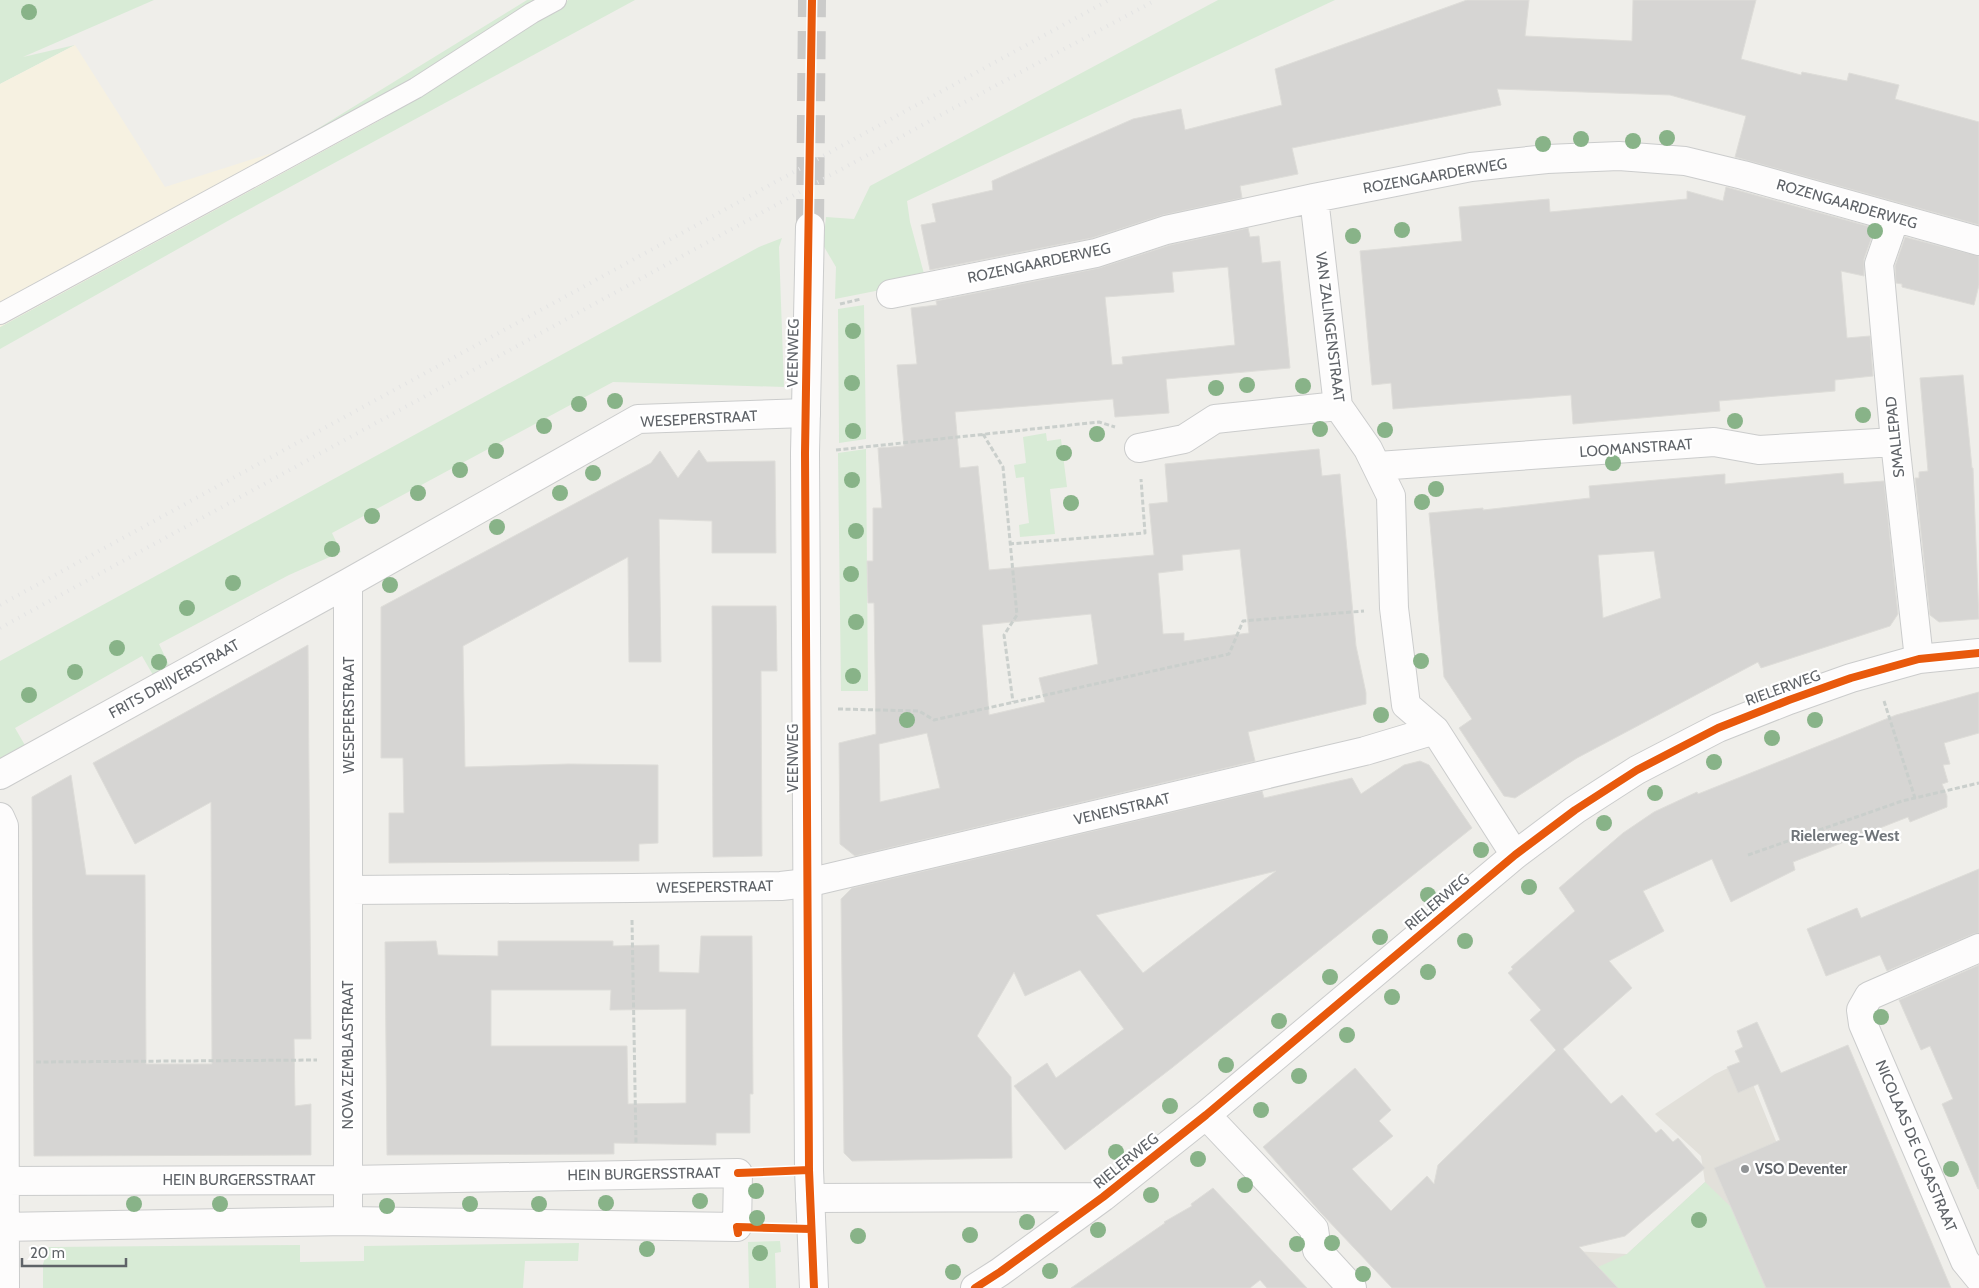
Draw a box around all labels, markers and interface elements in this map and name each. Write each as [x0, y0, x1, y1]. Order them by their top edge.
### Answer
street label: ROZENGAARDERWEG [1362, 154, 1508, 198]
street label: ROZENGAARDERWEG [1774, 175, 1920, 233]
street label: ROZENGAARDERWEG [966, 239, 1112, 287]
street label: VAN ZALINGENSTRAAT [1312, 251, 1348, 403]
street label: VEENWEG [783, 318, 803, 388]
street label: SMALLEPAD [1882, 395, 1908, 479]
street label: WESEPERSTRAAT [640, 407, 758, 431]
street label: LOOMANSTRAAT [1579, 435, 1693, 461]
street label: FRITS DRIJVERSTRAAT [106, 636, 242, 722]
street label: WESEPERSTRAAT [340, 657, 358, 773]
street label: RIELERWEG [1743, 666, 1823, 710]
street label: VEENWEG [784, 724, 802, 792]
street label: VENENSTRAAT [1072, 789, 1172, 829]
district label: Rielerweg-West [1790, 826, 1900, 845]
street label: RIELERWEG [1401, 870, 1473, 934]
street label: WESEPERSTRAAT [656, 877, 774, 897]
street label: NOVA ZEMBLASTRAAT [339, 981, 357, 1129]
street label: NICOLAAS DE CUSASTRAAT [1872, 1057, 1960, 1235]
street label: RIELERWEG [1090, 1129, 1162, 1193]
place label: VSO Deventer [1755, 1160, 1847, 1178]
marker: VSO Deventer [1739, 1163, 1751, 1175]
street label: HEIN BURGERSSTRAAT [567, 1164, 721, 1184]
street label: HEIN BURGERSSTRAAT [162, 1171, 316, 1189]
scale bar [22, 1236, 126, 1268]
text: 20 m [30, 1244, 65, 1262]

